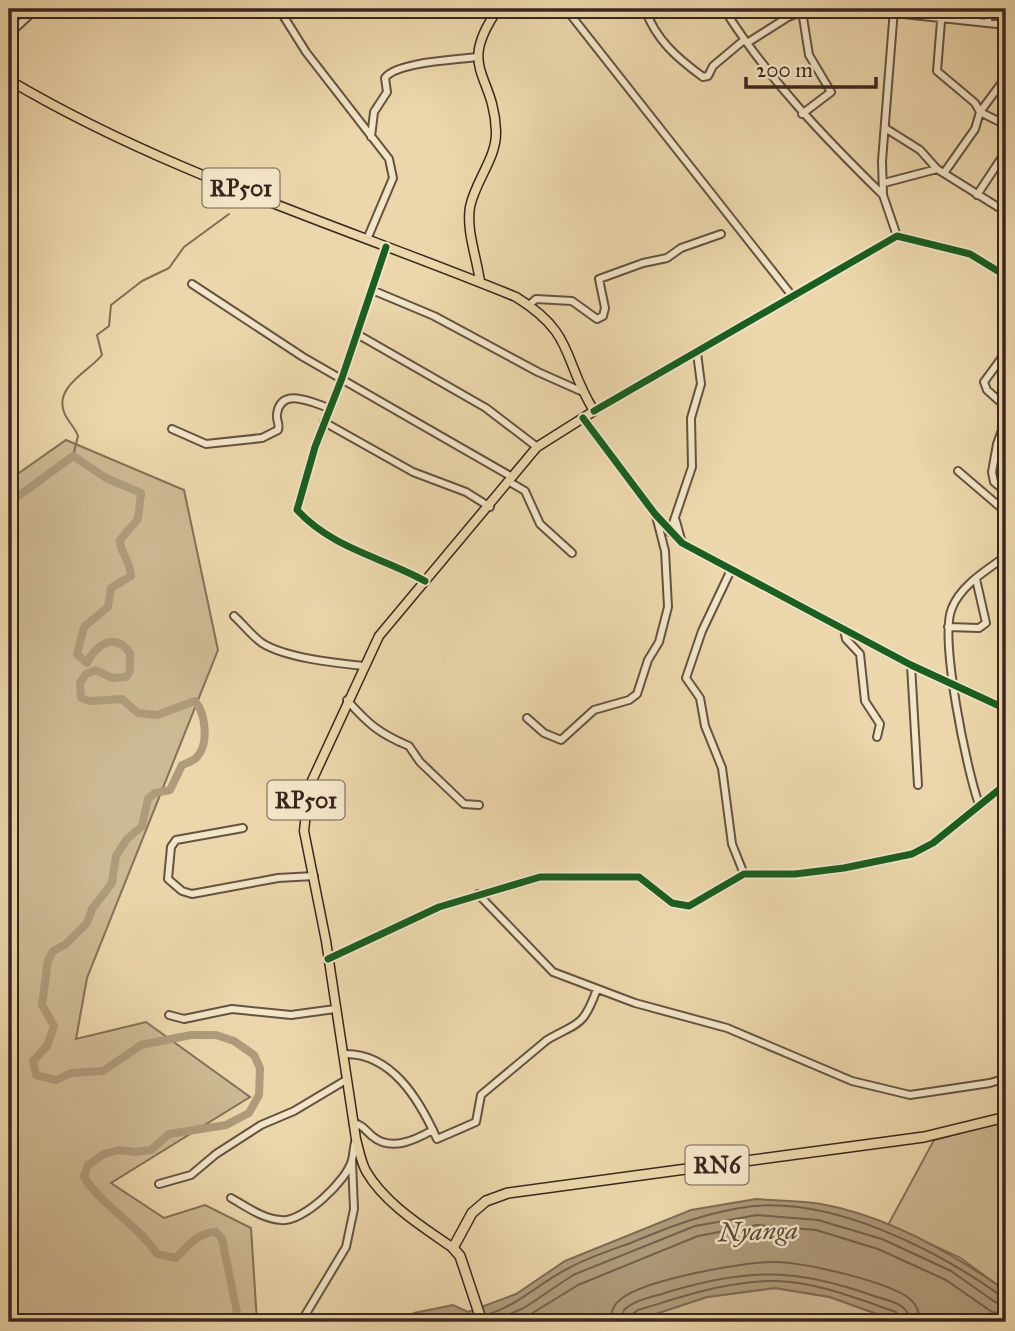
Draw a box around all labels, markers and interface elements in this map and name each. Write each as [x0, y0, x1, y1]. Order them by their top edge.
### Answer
scale bar [746, 46, 875, 90]
text: 200 m [756, 57, 813, 83]
road number: RP501 [202, 168, 280, 208]
road number: RP501 [268, 780, 344, 820]
road number: RN6 [686, 1146, 748, 1184]
water label: Nyanga [716, 1214, 798, 1248]

